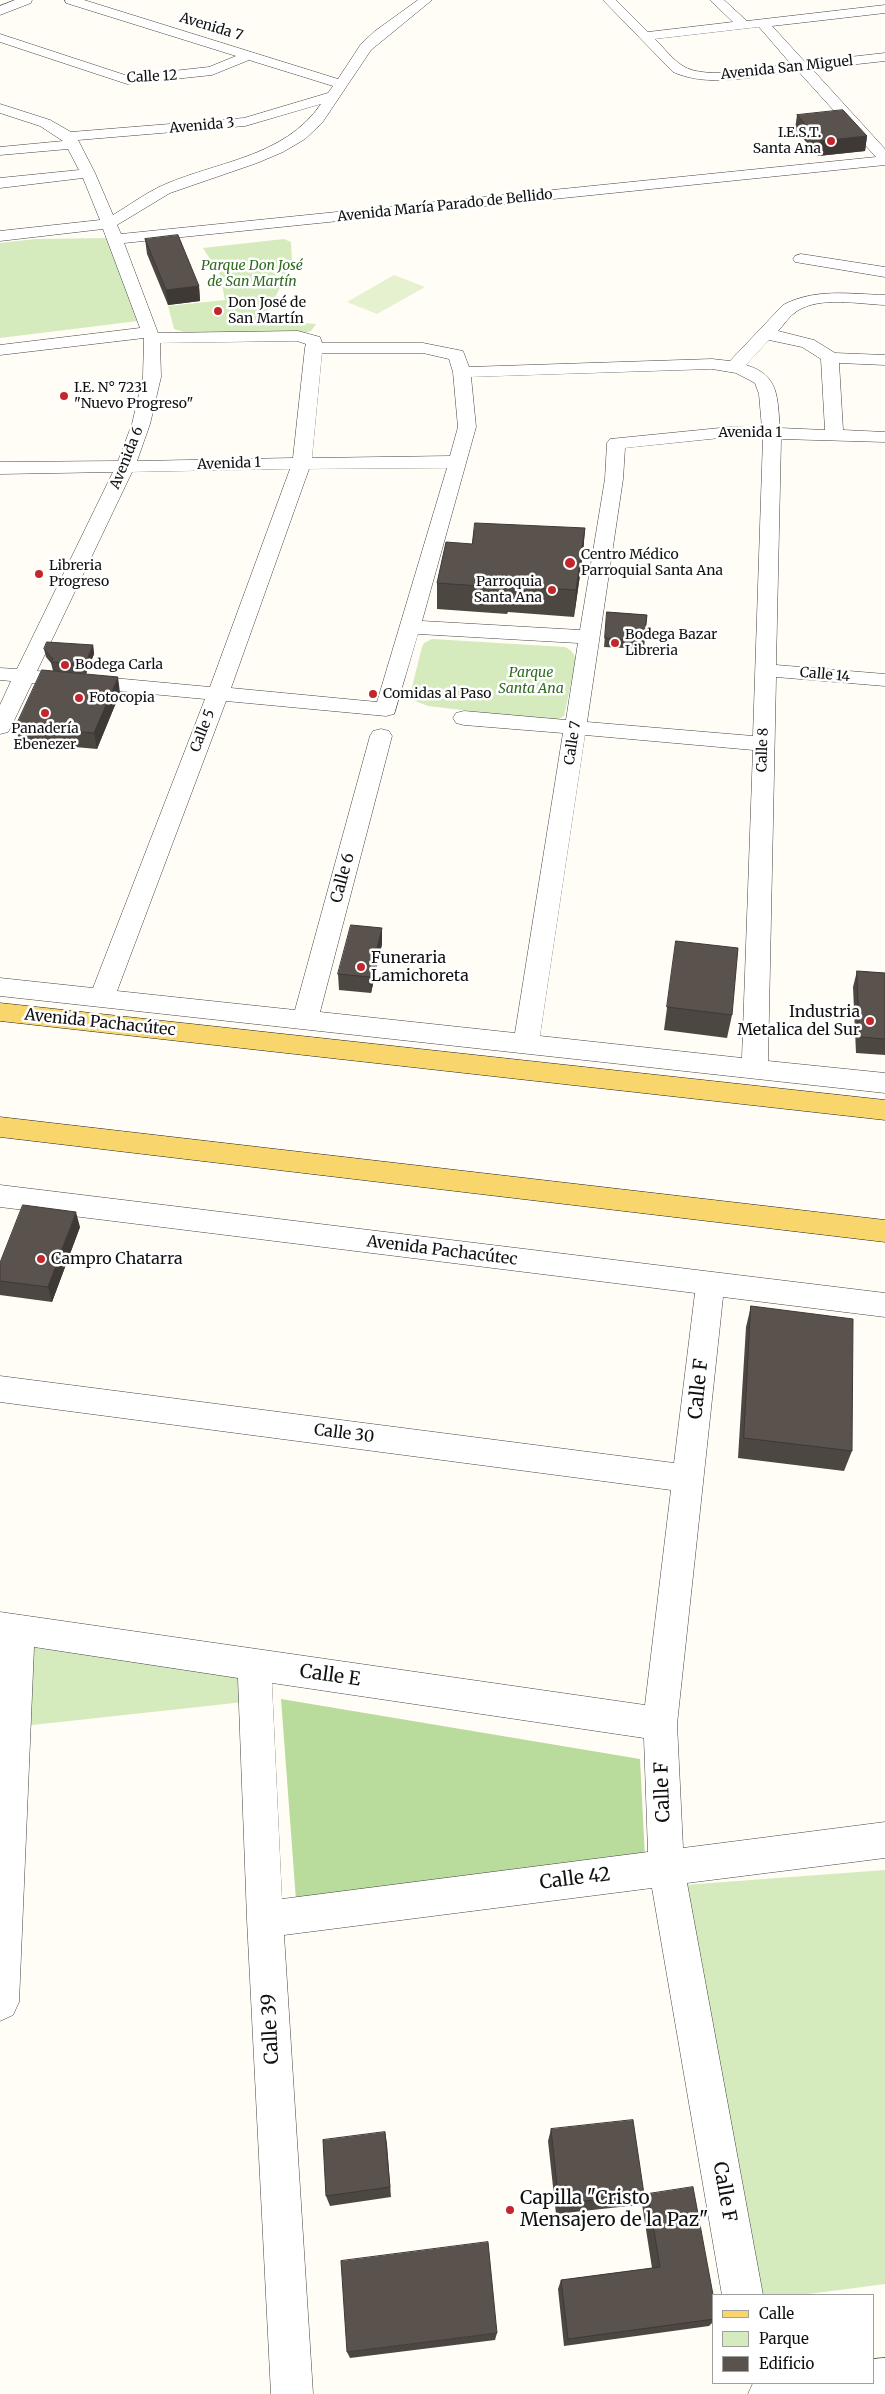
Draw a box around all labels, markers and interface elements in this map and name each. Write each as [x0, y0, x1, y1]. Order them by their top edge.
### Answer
street label: Avenida 7 [177, 9, 245, 45]
street label: Avenida San Miguel [720, 53, 854, 83]
street label: Calle 12 [126, 67, 178, 87]
street label: Avenida 3 [169, 115, 235, 137]
place label: I.E.S.T. Santa Ana [753, 125, 821, 158]
marker: I.E.S.T. Santa Ana [825, 135, 837, 147]
street label: Avenida María Parado de Bellido [337, 186, 553, 226]
park label: Parque Don José de San Martín [201, 258, 303, 290]
place label: Don José de San Martín [228, 295, 306, 328]
marker: Don José de San Martín [212, 305, 224, 317]
place label: I.E. N° 7231 "Nuevo Progreso" [74, 380, 193, 412]
marker: I.E. N° 7231 "Nuevo Progreso" [58, 390, 70, 402]
street label: Avenida 6 [107, 424, 147, 492]
street label: Avenida 1 [718, 425, 782, 441]
street label: Avenida 1 [197, 454, 261, 474]
place label: Centro Médico Parroquial Santa Ana [581, 547, 723, 580]
marker: Centro Médico Parroquial Santa Ana [563, 556, 577, 570]
place label: Libreria Progreso [49, 558, 109, 590]
marker: Libreria Progreso [33, 568, 45, 580]
place label: Parroquia Santa Ana [474, 574, 542, 606]
marker: Parroquia Santa Ana [546, 584, 558, 596]
place label: Bodega Bazar Libreria [625, 627, 717, 660]
marker: Bodega Bazar Libreria [609, 637, 621, 649]
place label: Bodega Carla [75, 657, 163, 673]
marker: Bodega Carla [59, 659, 71, 671]
street label: Calle 14 [799, 664, 851, 686]
park label: Parque Santa Ana [498, 665, 564, 698]
place label: Comidas al Paso [383, 686, 491, 702]
marker: Comidas al Paso [367, 688, 379, 700]
place label: Fotocopia [89, 690, 155, 706]
marker: Fotocopia [73, 692, 85, 704]
marker: Panadería Ebenezer [39, 707, 51, 719]
street label: Calle 5 [187, 707, 219, 755]
street label: Calle 7 [561, 720, 585, 766]
place label: Panadería Ebenezer [11, 721, 79, 754]
street label: Calle 8 [754, 727, 772, 773]
street label: Calle 6 [327, 851, 359, 905]
place label: Funeraria Lamichoreta [371, 948, 469, 986]
marker: Funeraria Lamichoreta [355, 961, 367, 973]
place label: Industria Metalica del Sur [737, 1002, 860, 1040]
street label: Avenida Pachacútec [24, 1006, 176, 1040]
marker: Industria Metalica del Sur [864, 1015, 876, 1027]
street label: Avenida Pachacútec [366, 1232, 518, 1270]
place label: Campro Chatarra [51, 1249, 183, 1269]
marker: Campro Chatarra [35, 1253, 47, 1265]
street label: Calle F [684, 1358, 714, 1420]
street label: Calle 30 [313, 1421, 375, 1447]
street label: Calle E [298, 1660, 362, 1692]
street label: Calle F [651, 1761, 675, 1823]
street label: Calle 42 [538, 1863, 612, 1895]
street label: Calle 39 [258, 1993, 284, 2065]
street label: Calle F [707, 2160, 741, 2224]
place label: Capilla "Cristo Mensajero de la Paz" [520, 2188, 708, 2232]
marker: Capilla "Cristo Mensajero de la Paz" [504, 2204, 516, 2216]
legend [712, 2294, 875, 2384]
text: Calle [759, 2304, 794, 2323]
text: Parque [759, 2329, 809, 2348]
text: Edificio [759, 2354, 814, 2373]

